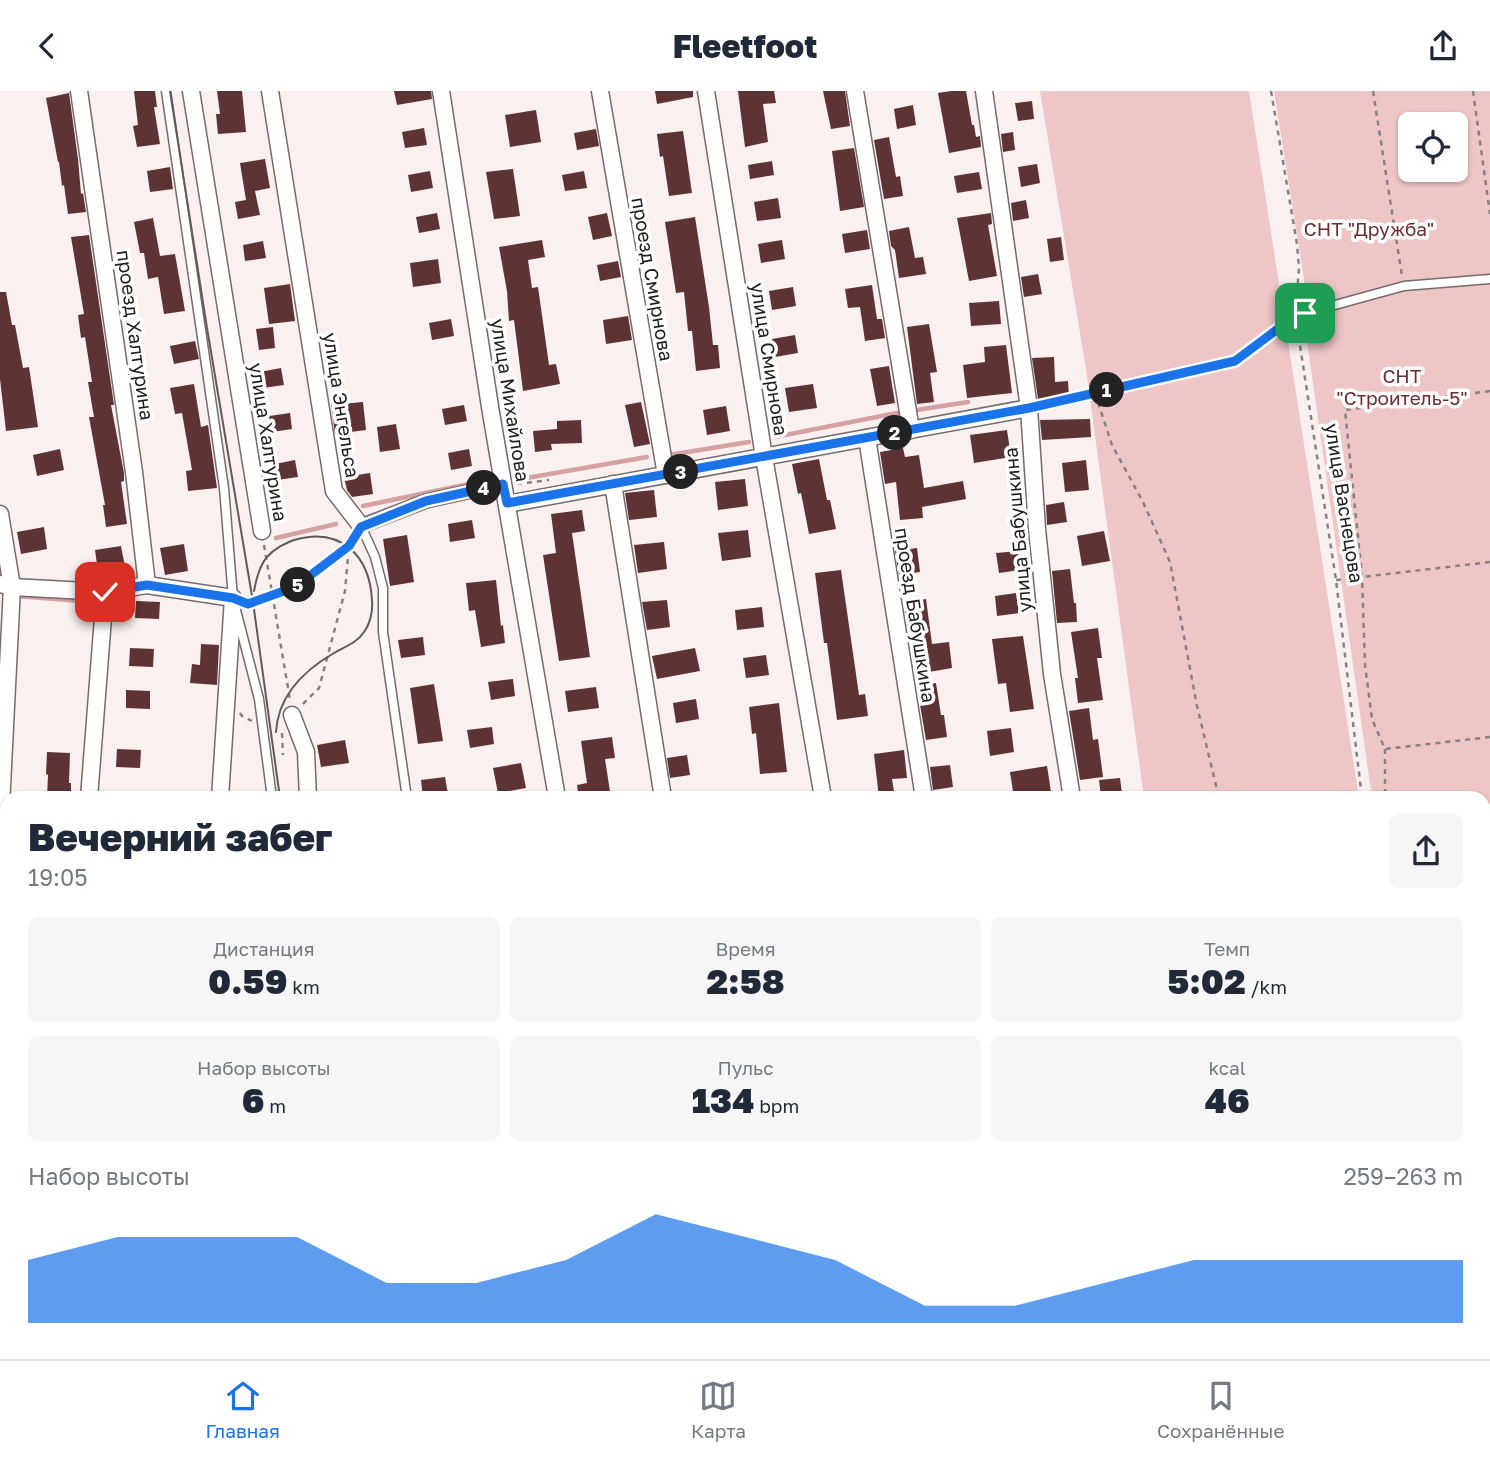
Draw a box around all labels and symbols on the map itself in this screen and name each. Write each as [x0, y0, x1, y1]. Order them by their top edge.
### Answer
street label: проезд Смирнова [627, 195, 679, 363]
park label: СНТ "Дружба" [1304, 217, 1434, 240]
street label: проезд Халтурина [113, 248, 159, 422]
street label: улица Смирнова [747, 281, 793, 437]
pin [1275, 283, 1335, 343]
street label: улица Михайлова [487, 317, 535, 483]
street label: улица Энгельса [319, 331, 365, 479]
street label: улица Халтурина [245, 361, 293, 523]
park label: СНТ "Строитель-5" [1336, 364, 1468, 409]
pin: 1 [1090, 373, 1124, 407]
pin: 2 [878, 415, 912, 451]
street label: улица Васнецова [1321, 421, 1369, 585]
street label: улица Бабушкина [998, 447, 1036, 613]
pin: 3 [664, 455, 698, 489]
pin: 4 [466, 471, 502, 505]
street label: проезд Бабушкина [891, 526, 941, 704]
pin [75, 562, 135, 622]
pin: 5 [280, 567, 316, 603]

